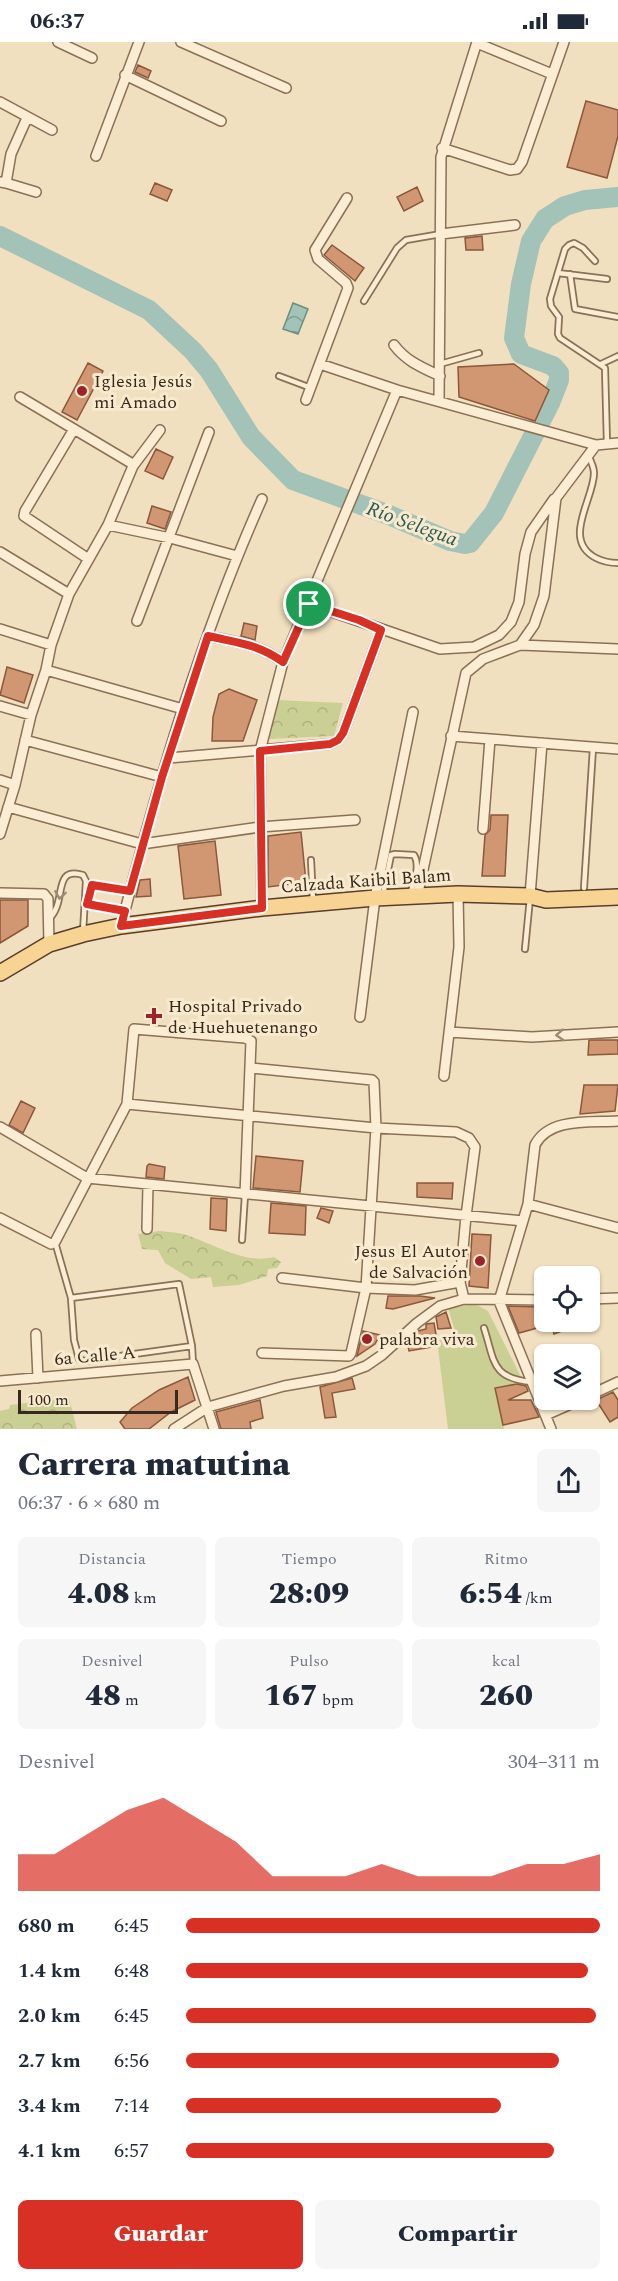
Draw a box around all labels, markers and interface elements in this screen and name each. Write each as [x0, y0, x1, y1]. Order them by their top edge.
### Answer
text: 06:37 [30, 5, 85, 38]
place label: Iglesia Jesús mi Amado [94, 368, 192, 416]
marker: Iglesia Jesús mi Amado [75, 384, 89, 398]
water label: Río Selegua [362, 494, 462, 554]
pin [283, 578, 334, 629]
icon: arrive [292, 587, 325, 620]
street label: Calzada Kaibil Balam [280, 862, 452, 900]
one-way arrow [54, 890, 67, 900]
place label: Hospital Privado de Huehuetenango [168, 993, 318, 1041]
marker: Hospital Privado de Huehuetenango [145, 1007, 163, 1025]
one-way arrow [555, 1029, 564, 1042]
place label: Jesus El Autor de Salvación [354, 1238, 468, 1286]
marker: Jesus El Autor de Salvación [473, 1254, 487, 1268]
map controls [534, 1266, 600, 1410]
button: locate [534, 1266, 600, 1332]
place label: palabra viva [379, 1326, 475, 1353]
marker: palabra viva [360, 1332, 374, 1346]
street label: 6a Calle A [53, 1339, 137, 1373]
button: layers [534, 1344, 600, 1410]
scale bar [18, 1387, 178, 1414]
text: 100 m [27, 1388, 69, 1412]
text: Carrera matutina [18, 1440, 290, 1490]
button: share [537, 1449, 600, 1512]
text: 06:37 · 6 × 680 m [18, 1488, 160, 1518]
text: Distancia [78, 1547, 146, 1571]
text: Tiempo [281, 1547, 337, 1571]
text: Ritmo [484, 1547, 528, 1571]
text: 4.08 [67, 1571, 130, 1617]
text: 28:09 [269, 1571, 349, 1617]
text: 6:54 [459, 1571, 522, 1617]
text: km [130, 1586, 157, 1610]
text: /km [522, 1586, 553, 1610]
text: Desnivel [81, 1649, 143, 1673]
text: Pulso [289, 1649, 329, 1673]
text: kcal [492, 1649, 520, 1673]
text: 48 [85, 1673, 121, 1719]
text: 167 [264, 1673, 318, 1719]
text: 260 [479, 1673, 533, 1719]
text: m [121, 1688, 139, 1712]
text: bpm [318, 1688, 354, 1712]
text: Desnivel [18, 1747, 95, 1777]
text: 304–311 m [508, 1747, 600, 1777]
text: 680 m [18, 1911, 75, 1941]
text: 6:45 [114, 1911, 149, 1941]
text: 1.4 km [18, 1956, 81, 1986]
text: 6:48 [114, 1956, 149, 1986]
text: 2.0 km [18, 2001, 81, 2031]
text: 6:45 [114, 2001, 149, 2031]
text: 2.7 km [18, 2046, 81, 2076]
text: 6:56 [114, 2046, 149, 2076]
text: 3.4 km [18, 2091, 81, 2121]
text: 7:14 [114, 2091, 149, 2121]
text: 4.1 km [18, 2136, 81, 2166]
text: 6:57 [114, 2136, 149, 2166]
button: Guardar [18, 2200, 303, 2269]
button: Compartir [315, 2200, 600, 2269]

